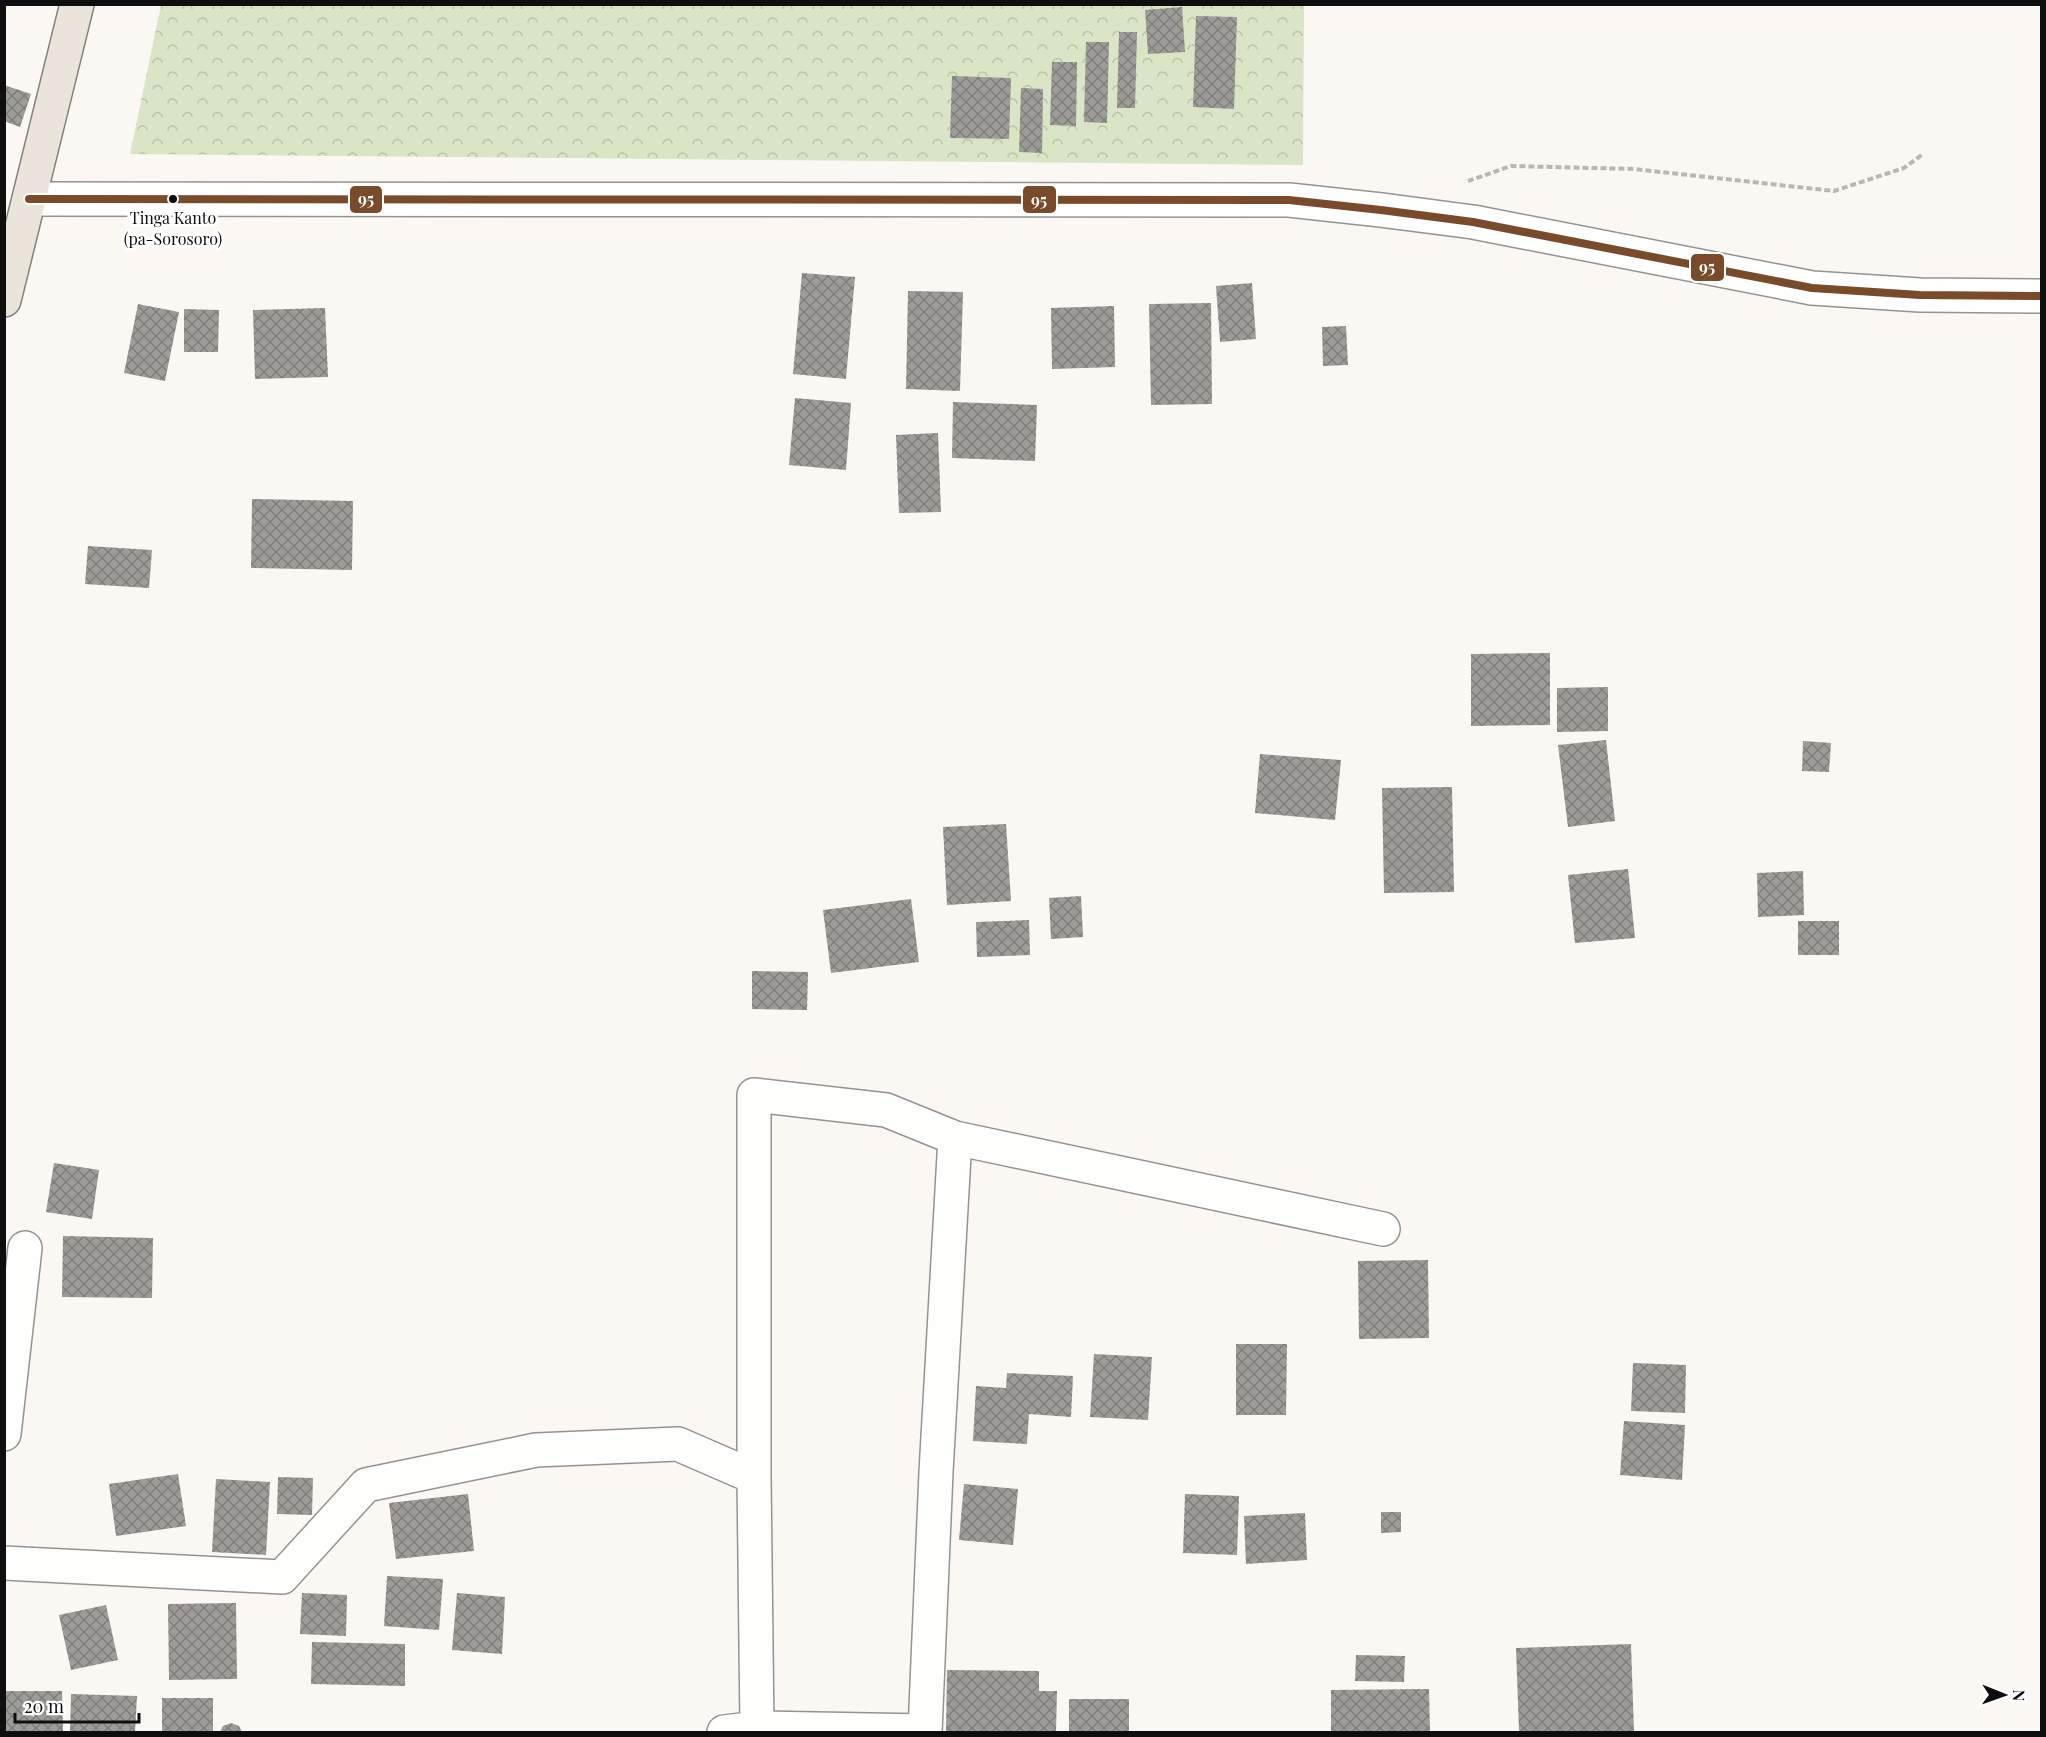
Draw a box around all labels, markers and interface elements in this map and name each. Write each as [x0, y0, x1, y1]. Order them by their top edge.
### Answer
line badge: 95 [349, 185, 383, 214]
line badge: 95 [1022, 185, 1057, 214]
text: 95 [358, 188, 374, 209]
text: 95 [1031, 189, 1047, 210]
marker: Tinga Kanto (pa-Sorosoro) [167, 193, 179, 205]
place label: Tinga Kanto (pa-Sorosoro) [124, 207, 222, 249]
line badge: 95 [1690, 253, 1725, 282]
text: 95 [1699, 256, 1715, 277]
north arrow [1974, 1665, 2034, 1725]
scale bar [15, 1686, 140, 1724]
text: N [2009, 1689, 2030, 1702]
text: 20 m [24, 1694, 64, 1718]

